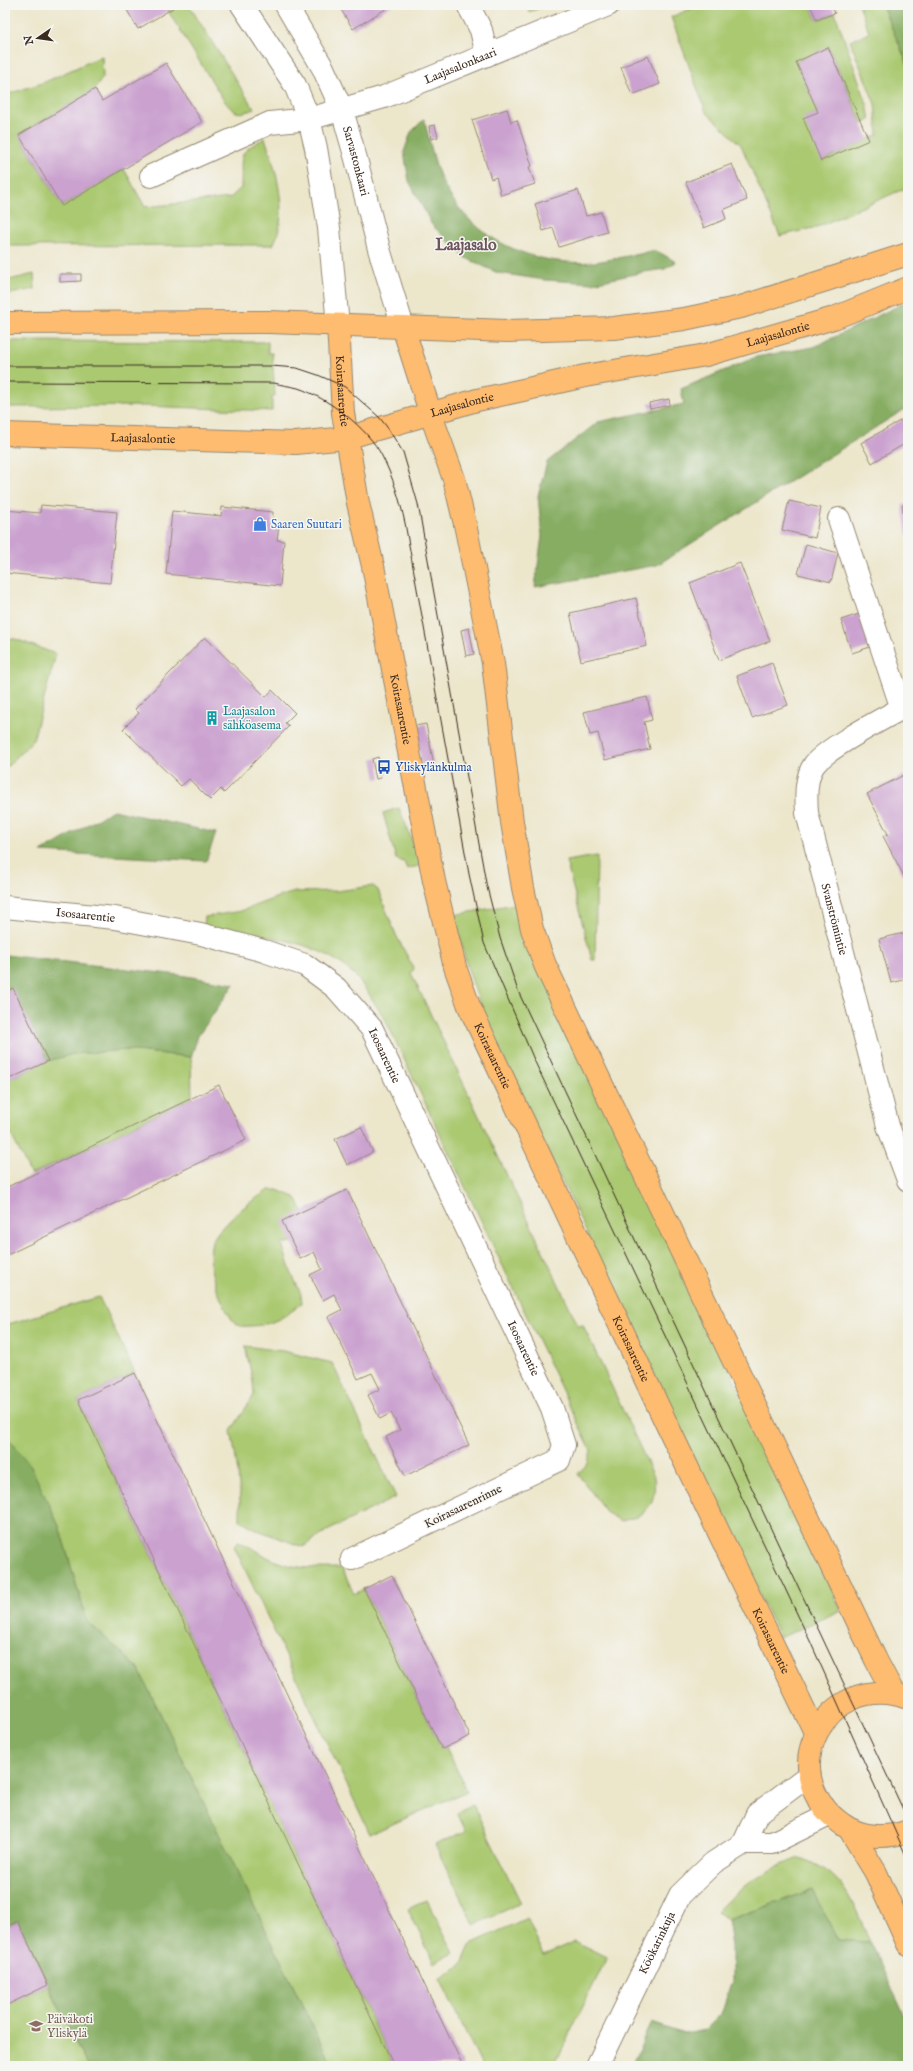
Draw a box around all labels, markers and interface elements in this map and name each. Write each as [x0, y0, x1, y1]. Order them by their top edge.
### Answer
north arrow [18, 18, 58, 58]
text: N [21, 33, 37, 47]
street label: Laajasalonkaari [422, 45, 499, 88]
street label: Sarvastonkaari [339, 124, 372, 198]
district label: Laajasalo [435, 236, 497, 256]
street label: Laajasalontie [745, 318, 812, 351]
street label: Koirasaarentie [332, 355, 352, 428]
street label: Laajasalontie [429, 389, 496, 421]
street label: Laajasalontie [110, 430, 176, 447]
shop icon: Saaren Suutari [252, 516, 268, 532]
place label: Saaren Suutari [271, 517, 342, 532]
street label: Koirasaarentie [386, 673, 414, 746]
place label: Laajasalon sähköasema [223, 704, 282, 733]
building icon: Laajasalon sähköasema [204, 710, 220, 726]
bus stop icon: Yliskylänkulma [376, 759, 392, 775]
place label: Yliskylänkulma [395, 760, 473, 775]
street label: Svanströmintie [817, 882, 851, 957]
street label: Isosaarentie [55, 905, 116, 926]
street label: Koirasaarentie [470, 1020, 514, 1092]
street label: Isosaarentie [365, 1026, 404, 1086]
street label: Koirasaarentie [608, 1313, 653, 1385]
street label: Isosaarentie [504, 1318, 543, 1379]
street label: Koirasaarenrinne [422, 1481, 505, 1532]
street label: Koirasaarentie [748, 1606, 793, 1677]
street label: Köökarinkuja [636, 1908, 679, 1977]
place label: Päiväkoti Yliskylä [47, 2012, 93, 2041]
school or university icon: Päiväkoti Yliskylä [28, 2018, 44, 2034]

